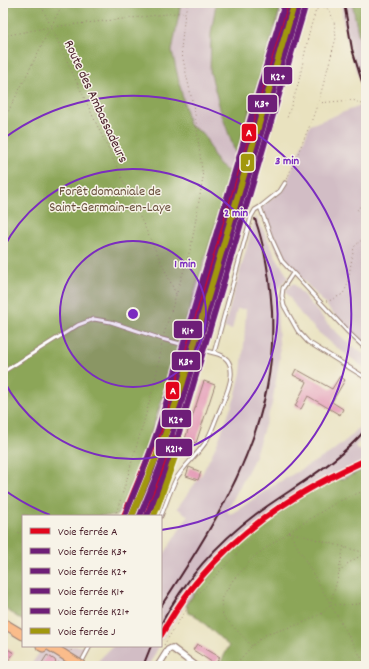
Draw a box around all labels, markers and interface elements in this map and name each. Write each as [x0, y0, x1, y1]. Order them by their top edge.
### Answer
street label: Route des Ambassadeurs [58, 37, 133, 167]
line badge: K2+ [263, 66, 293, 85]
text: K2+ [271, 70, 285, 86]
line badge: K3+ [247, 94, 278, 113]
text: K3+ [255, 97, 270, 113]
line badge: A [241, 123, 257, 142]
text: A [246, 126, 252, 142]
line badge: J [240, 153, 255, 172]
text: 3 min [275, 153, 299, 170]
text: J [246, 156, 250, 172]
park label: Forêt domaniale de Saint-Germain-en-Laye [49, 182, 171, 218]
text: 2 min [224, 205, 248, 222]
text: 1 min [174, 256, 196, 273]
centre of rings [126, 307, 140, 321]
line badge: K1+ [173, 320, 203, 339]
text: K1+ [182, 324, 194, 340]
line badge: K3+ [171, 351, 201, 371]
text: K3+ [179, 355, 194, 371]
line badge: A [165, 381, 180, 400]
text: A [170, 384, 176, 400]
line badge: K2+ [161, 409, 192, 428]
text: K2+ [169, 413, 183, 429]
line badge: K21+ [155, 438, 193, 457]
text: K21+ [165, 442, 183, 458]
legend [22, 515, 162, 647]
text: Voie ferrée A [58, 524, 118, 541]
text: Voie ferrée K3+ [58, 544, 127, 561]
text: Voie ferrée K2+ [58, 564, 127, 581]
text: Voie ferrée K1+ [58, 584, 125, 601]
text: Voie ferrée K21+ [58, 604, 130, 621]
text: Voie ferrée J [58, 624, 115, 641]

